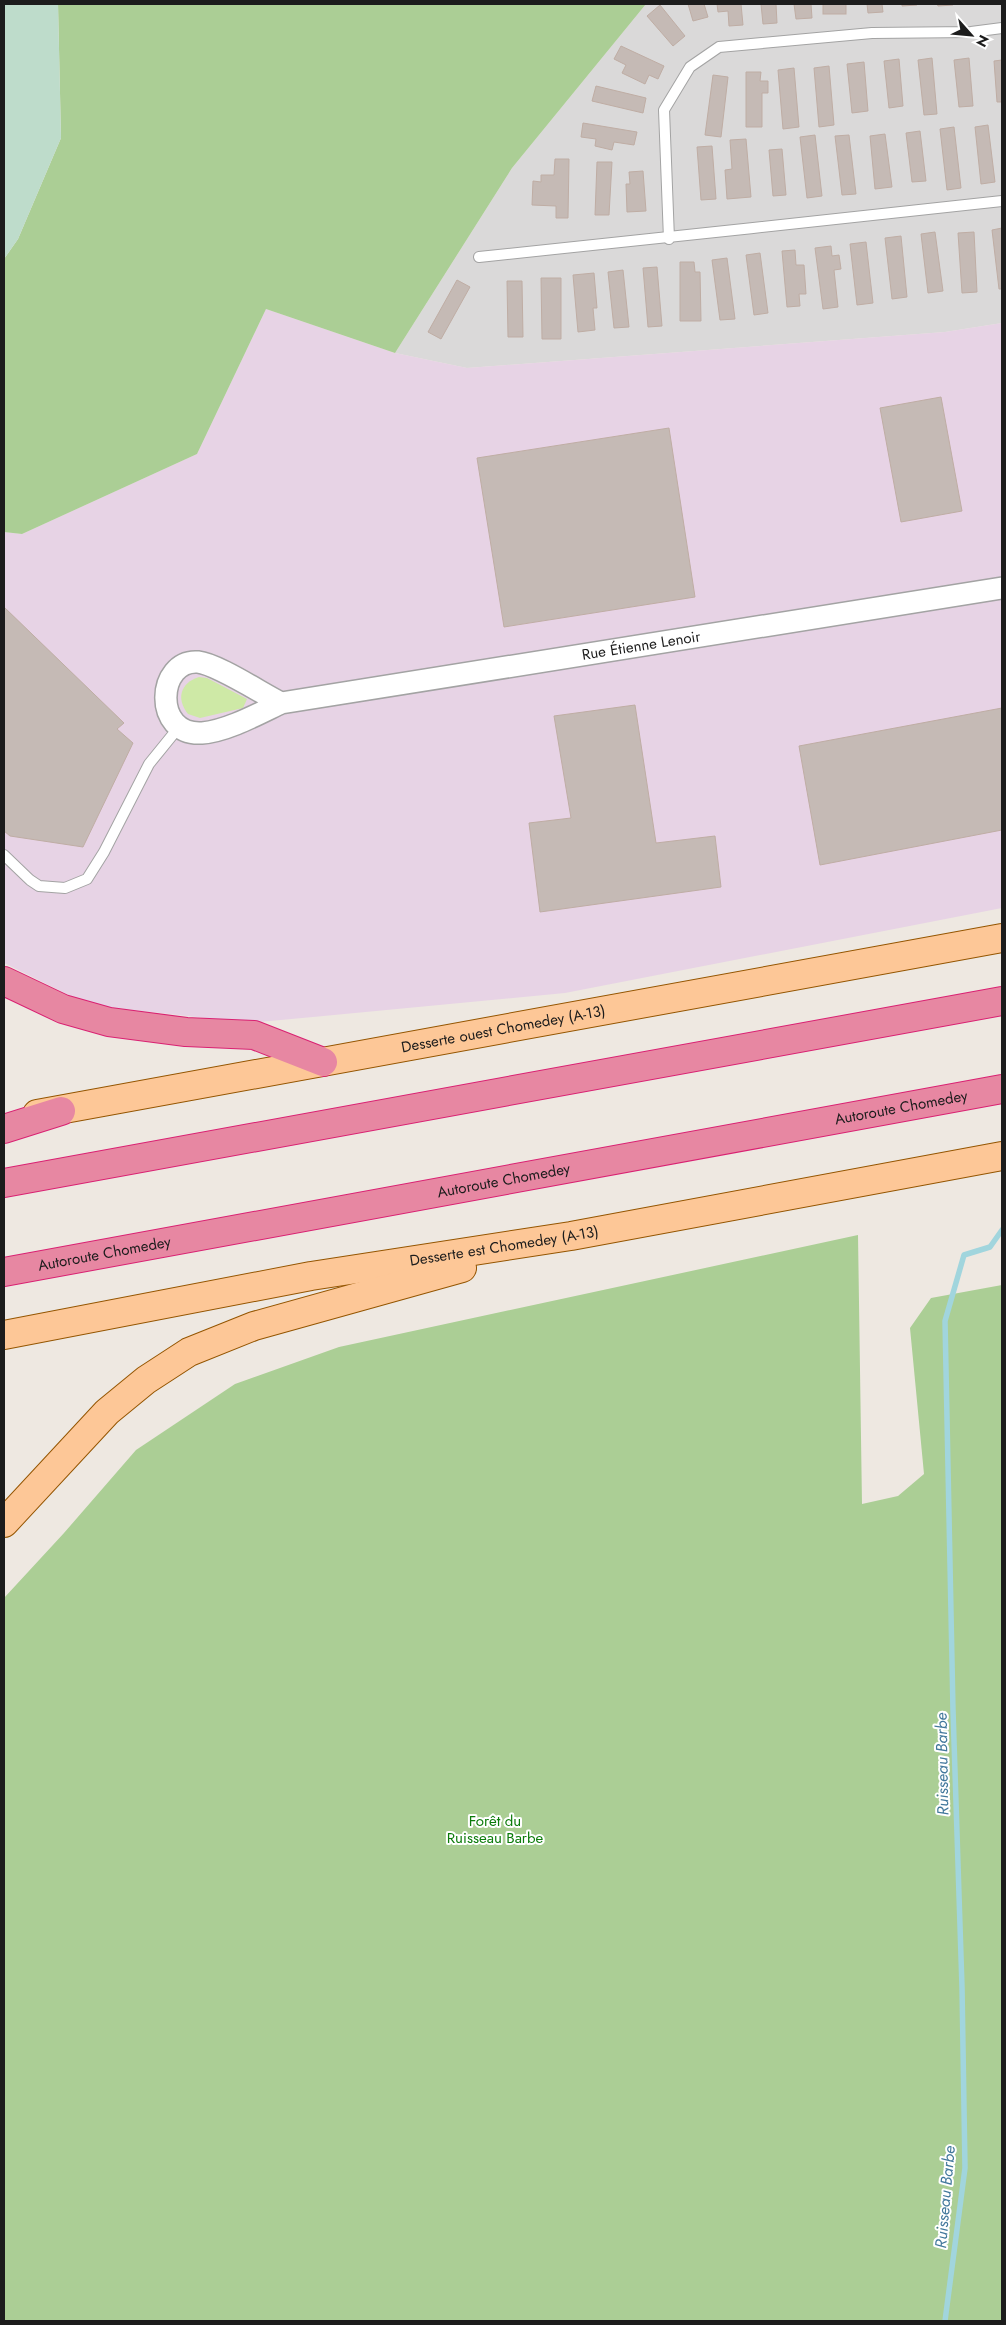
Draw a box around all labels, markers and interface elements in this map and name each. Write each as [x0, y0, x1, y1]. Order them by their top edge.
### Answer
north arrow [946, 10, 996, 60]
text: N [971, 31, 994, 50]
street label: Rue Étienne Lenoir [580, 625, 703, 666]
street label: Desserte ouest Chomedey (A-13) [399, 1000, 607, 1058]
street label: Autoroute Chomedey [833, 1084, 970, 1130]
street label: Autoroute Chomedey [435, 1157, 572, 1203]
street label: Desserte est Chomedey (A-13) [408, 1220, 600, 1272]
street label: Autoroute Chomedey [36, 1231, 173, 1277]
water label: Ruisseau Barbe [930, 1712, 954, 1816]
park label: Forêt du Ruisseau Barbe [447, 1810, 544, 1849]
water label: Ruisseau Barbe [929, 2145, 961, 2249]

